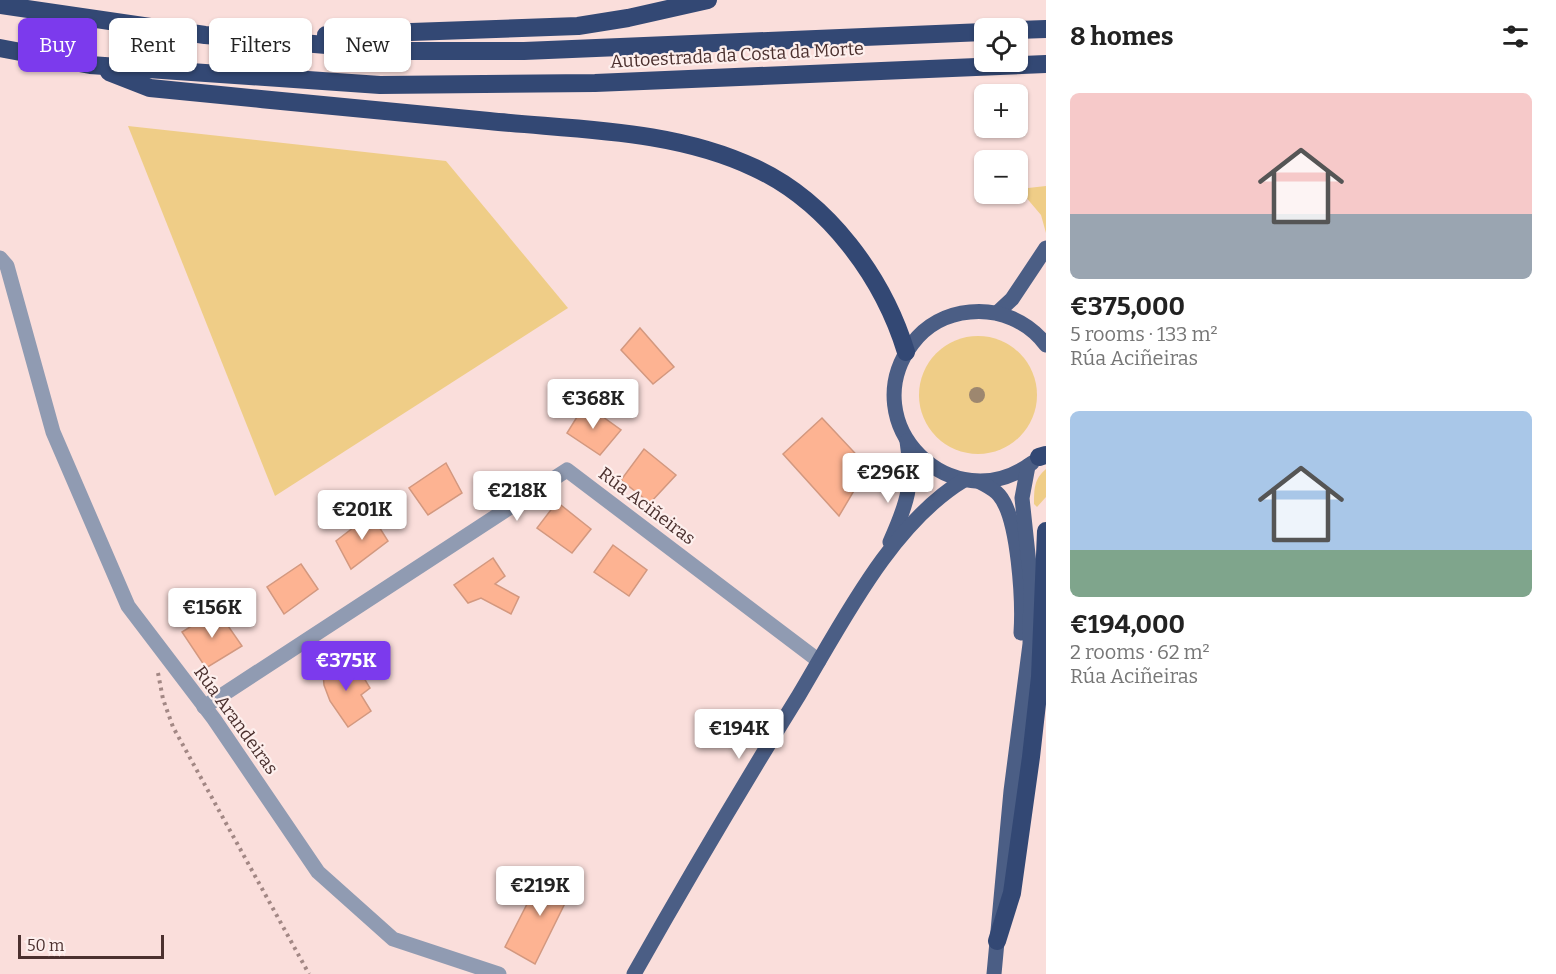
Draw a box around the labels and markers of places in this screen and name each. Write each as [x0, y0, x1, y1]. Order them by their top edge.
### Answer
pin: €368K [551, 379, 635, 430]
pin: €296K [846, 453, 930, 504]
pin: €218K [475, 471, 559, 522]
pin: €201K [320, 490, 404, 541]
pin: €156K [170, 588, 254, 639]
pin: €375K [304, 641, 388, 692]
pin: €194K [697, 709, 781, 760]
pin: €219K [498, 866, 582, 917]

